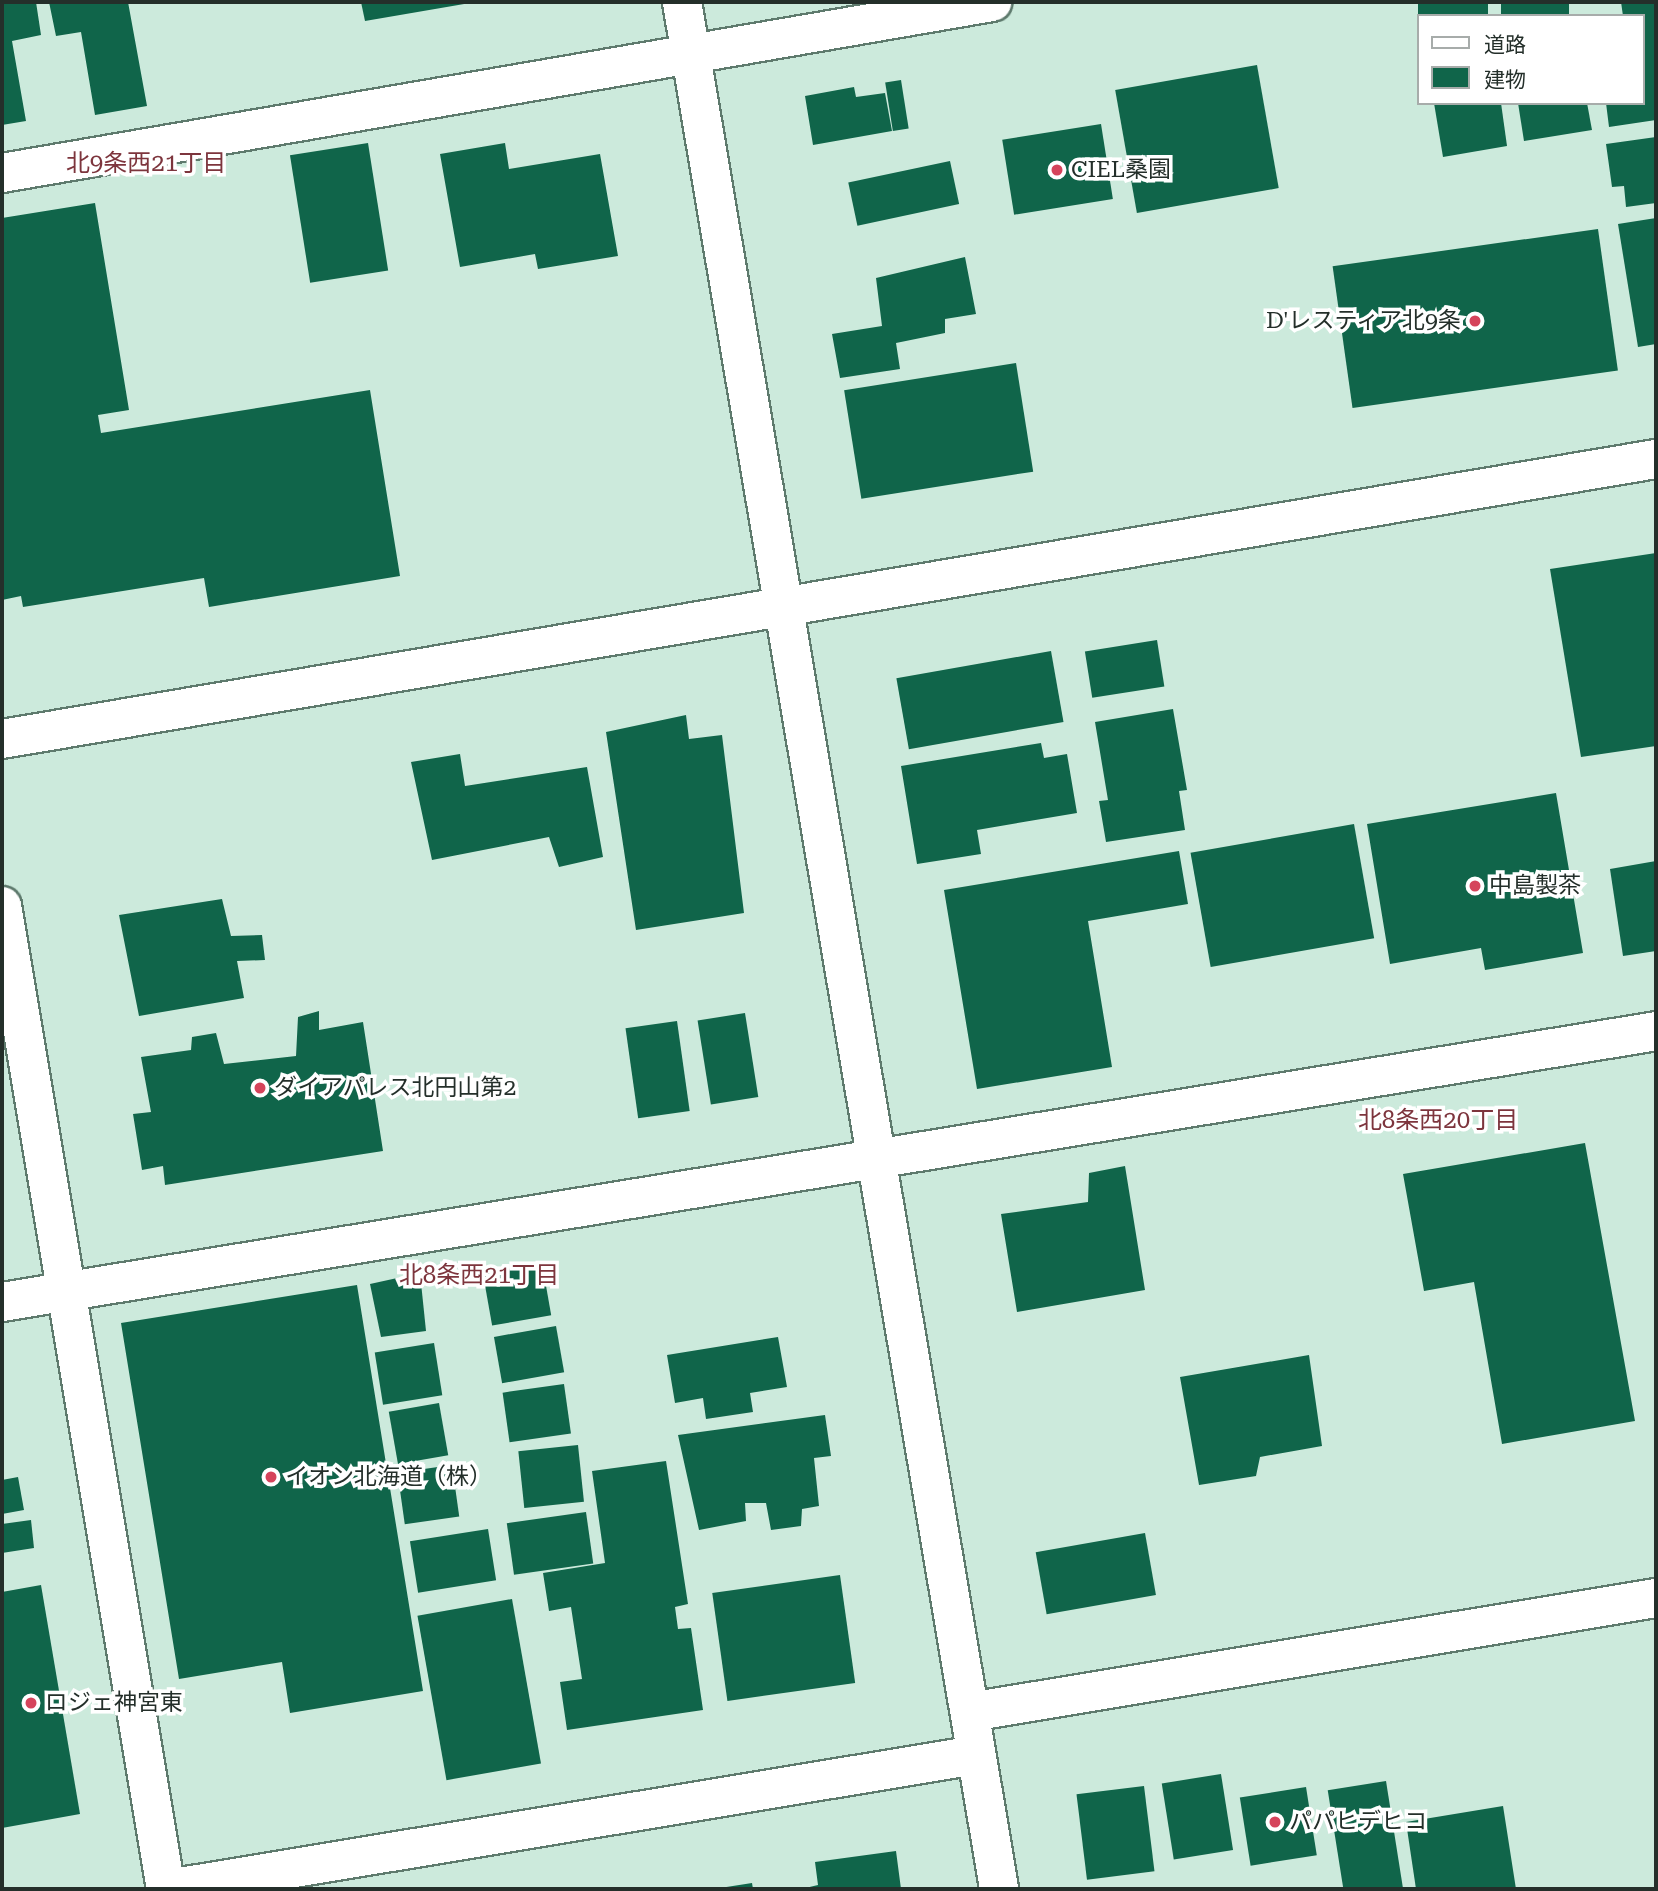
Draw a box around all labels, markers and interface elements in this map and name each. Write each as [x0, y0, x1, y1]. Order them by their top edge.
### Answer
legend [1416, 14, 1644, 105]
text: 道路 [1484, 33, 1526, 57]
text: 建物 [1484, 68, 1526, 92]
district label: 北9条西21丁目 [66, 150, 226, 178]
place label: CIEL桑園 [1071, 156, 1171, 184]
marker: CIEL桑園 [1049, 162, 1065, 178]
place label: D'レスティア北9条 [1265, 307, 1461, 335]
marker: D'レスティア北9条 [1467, 313, 1483, 329]
place label: 中島製茶 [1489, 872, 1581, 900]
marker: 中島製茶 [1467, 878, 1483, 894]
place label: ダイアパレス北円山第2 [274, 1074, 517, 1102]
marker: ダイアパレス北円山第2 [252, 1080, 268, 1096]
district label: 北8条西20丁目 [1358, 1107, 1518, 1135]
district label: 北8条西21丁目 [399, 1262, 559, 1290]
place label: イオン北海道（株） [285, 1463, 492, 1491]
marker: イオン北海道（株） [263, 1469, 279, 1485]
place label: ロジェ神宮東 [45, 1689, 183, 1717]
marker: ロジェ神宮東 [23, 1695, 39, 1711]
place label: パパヒデヒコ [1289, 1808, 1427, 1836]
marker: パパヒデヒコ [1267, 1814, 1283, 1830]

